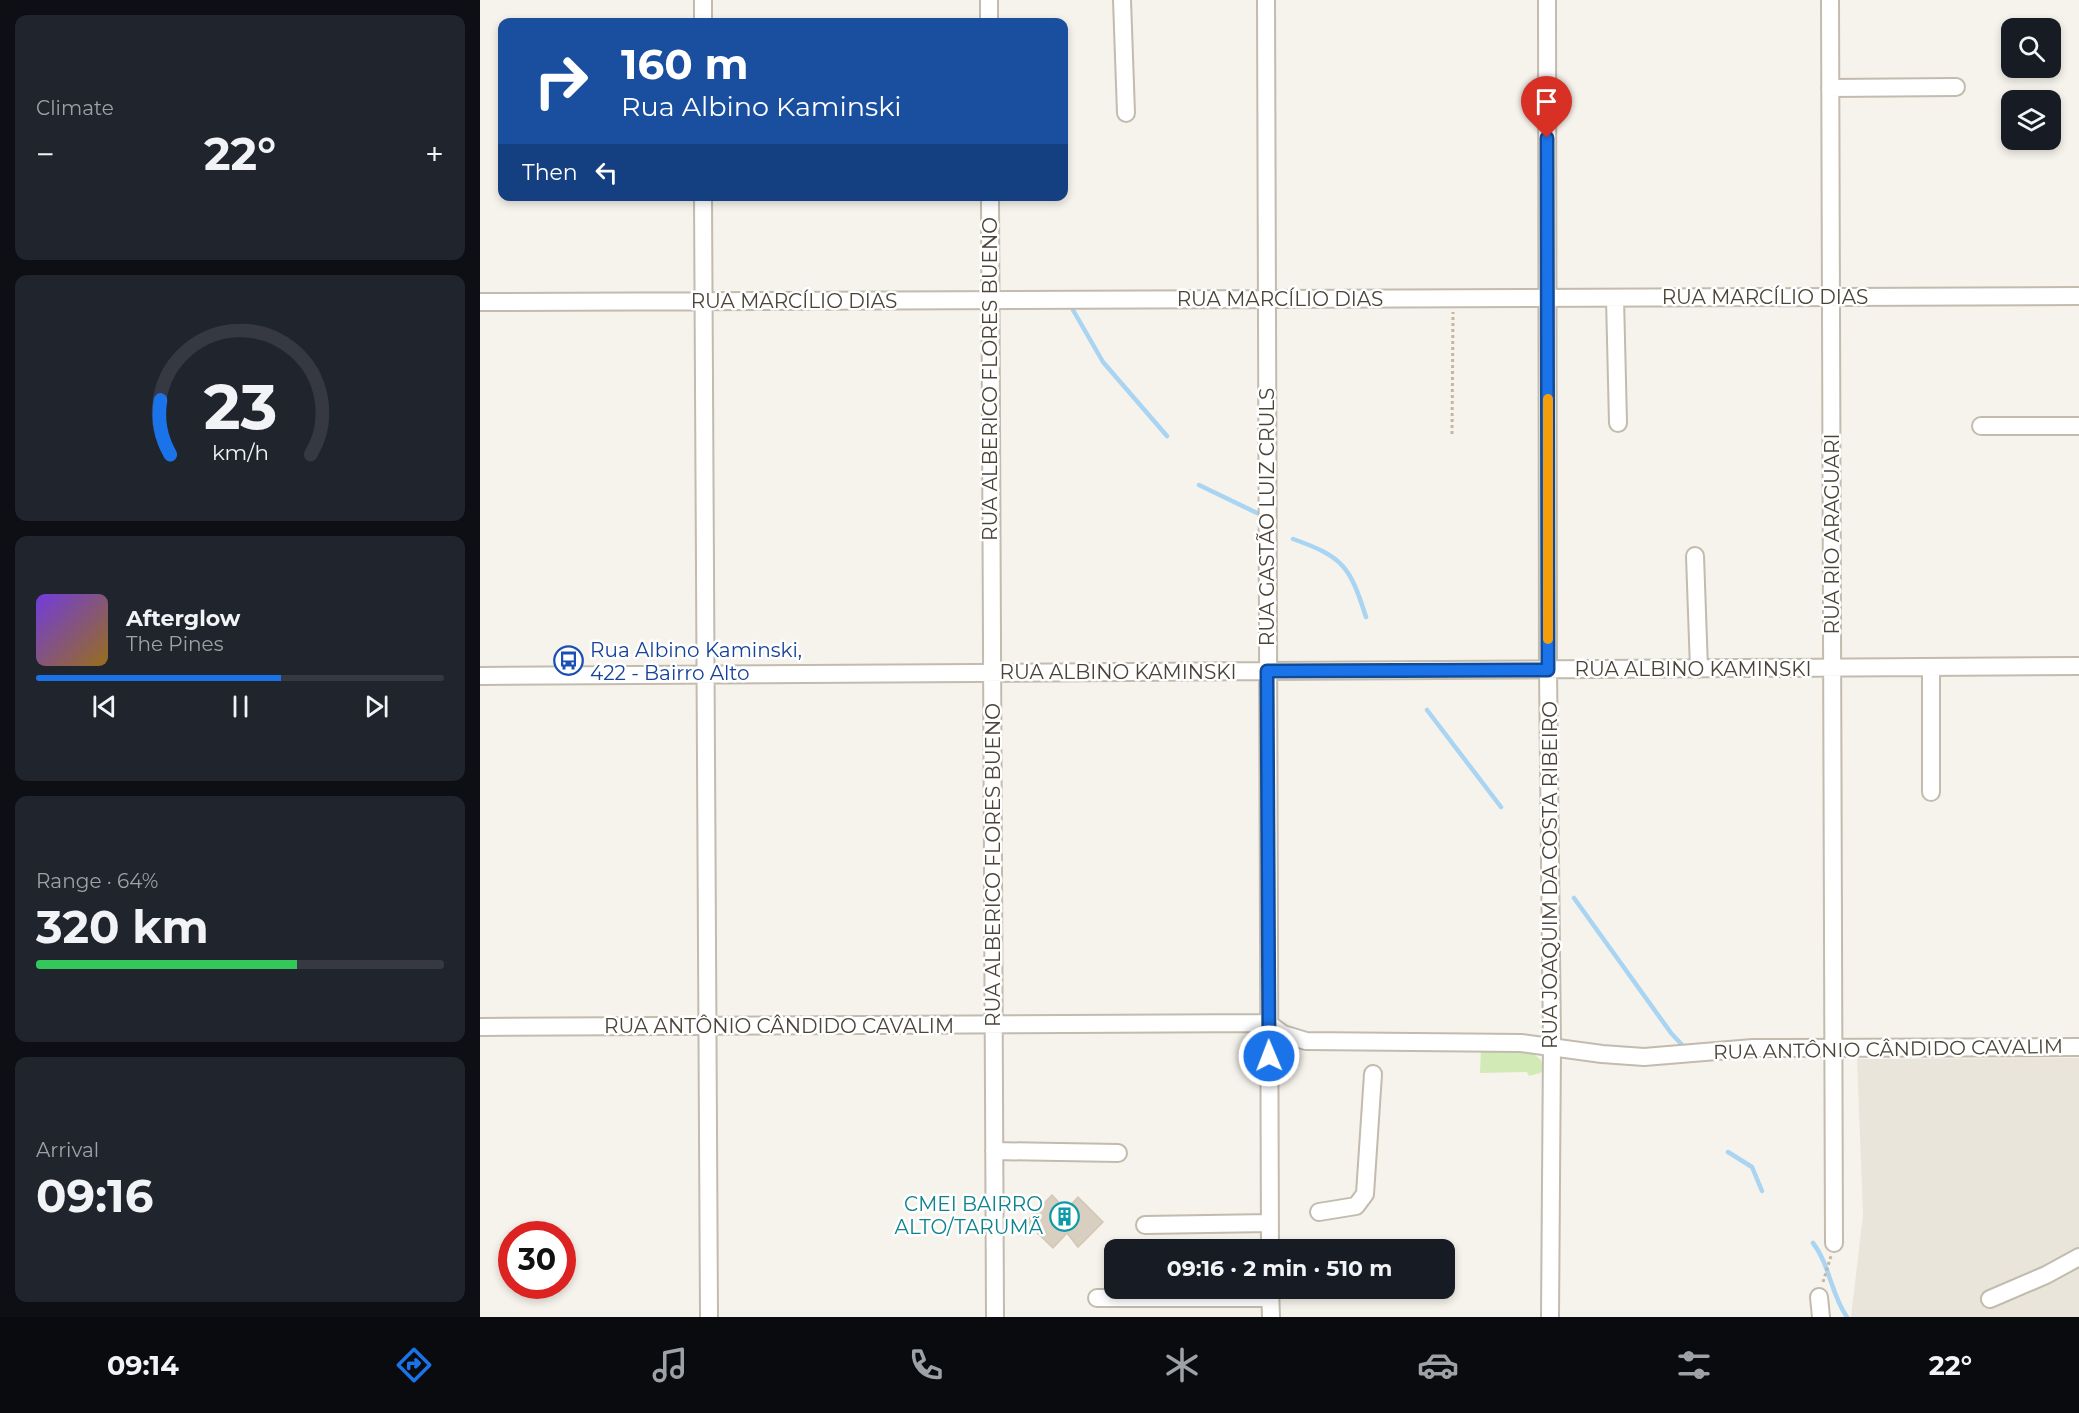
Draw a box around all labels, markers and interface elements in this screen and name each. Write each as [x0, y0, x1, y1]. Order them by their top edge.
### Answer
map controls [2001, 18, 2061, 150]
button: search [2001, 18, 2061, 78]
text: 160 m [621, 38, 749, 90]
icon: right [522, 42, 600, 120]
pin [1521, 76, 1572, 138]
icon: arrive [1530, 85, 1563, 118]
text: Rua Albino Kaminski [621, 90, 902, 123]
button: layers [2001, 90, 2061, 150]
text: Climate [36, 96, 114, 120]
text: 22° [204, 126, 276, 181]
text: − [36, 134, 55, 174]
text: + [425, 134, 444, 174]
icon: left [590, 156, 623, 189]
text: Then [522, 159, 578, 186]
street label: RUA ALBERICO FLORES BUENO [978, 217, 1002, 541]
street label: RUA MARCÍLIO DIAS [1662, 285, 1868, 309]
street label: RUA MARCÍLIO DIAS [1177, 287, 1383, 311]
street label: RUA MARCÍLIO DIAS [691, 289, 897, 313]
text: 23 [203, 369, 277, 445]
street label: RUA GASTÃO LUIZ CRULS [1255, 388, 1279, 646]
street label: RUA RIO ARAGUARI [1820, 434, 1844, 634]
text: km/h [211, 440, 269, 466]
text: Afterglow [126, 605, 240, 632]
text: The Pines [126, 632, 223, 656]
place label: Rua Albino Kaminski, 422 - Bairro Alto [590, 638, 802, 685]
bus stop icon: Rua Albino Kaminski, 422 - Bairro Alto [553, 645, 585, 677]
street label: RUA ALBINO KAMINSKI [1574, 657, 1812, 681]
street label: RUA ALBINO KAMINSKI [999, 660, 1237, 684]
icon: previous [88, 690, 121, 723]
icon: pause [224, 690, 257, 723]
icon: next [360, 690, 393, 723]
street label: RUA JOAQUIM DA COSTA RIBEIRO [1538, 701, 1562, 1049]
street label: RUA ALBERICO FLORES BUENO [981, 703, 1005, 1027]
text: Range · 64% [36, 869, 158, 893]
text: 320 km [36, 899, 209, 954]
street label: RUA ANTÔNIO CÂNDIDO CAVALIM [604, 1014, 954, 1038]
position arrow [1237, 1024, 1301, 1088]
street label: RUA ANTÔNIO CÂNDIDO CAVALIM [1713, 1034, 2063, 1064]
text: Arrival [36, 1138, 99, 1162]
text: 09:16 [36, 1168, 153, 1223]
place label: CMEI BAIRRO ALTO/TARUMÃ [895, 1192, 1044, 1239]
building icon: CMEI BAIRRO ALTO/TARUMÃ [1048, 1200, 1080, 1232]
speed limit sign: 30 [498, 1221, 576, 1299]
text: 09:16 · 2 min · 510 m [1167, 1255, 1392, 1282]
icon: directions [393, 1344, 435, 1386]
icon: music [649, 1344, 691, 1386]
icon: phone [905, 1344, 947, 1386]
icon: climate [1161, 1344, 1203, 1386]
icon: car [1417, 1344, 1459, 1386]
icon: filters [1673, 1344, 1715, 1386]
text: 09:14 [107, 1349, 179, 1382]
text: 22° [1929, 1349, 1972, 1382]

